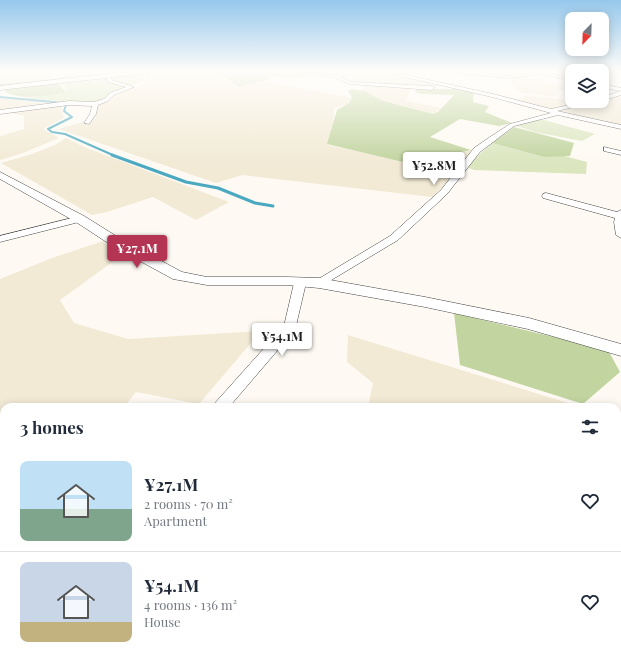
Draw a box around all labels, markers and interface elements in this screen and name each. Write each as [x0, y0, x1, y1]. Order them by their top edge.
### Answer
north arrow [565, 12, 609, 56]
map controls [565, 12, 609, 108]
button: layers [565, 64, 609, 108]
pin: ¥52.8M [401, 152, 467, 186]
text: ¥52.8M [412, 156, 456, 173]
pin: ¥27.1M [104, 235, 170, 269]
text: ¥27.1M [116, 239, 158, 256]
pin: ¥54.1M [249, 323, 315, 357]
text: ¥54.1M [261, 327, 303, 344]
text: 3 homes [20, 416, 84, 438]
icon: filters [579, 416, 601, 438]
text: ¥27.1M [144, 473, 198, 495]
icon: home [52, 477, 100, 525]
icon: heart [579, 490, 601, 512]
text: 2 rooms · 70 m² [144, 495, 233, 512]
text: Apartment [144, 512, 207, 529]
text: ¥54.1M [144, 574, 199, 596]
icon: home [52, 578, 100, 626]
icon: heart [579, 591, 601, 613]
text: 4 rooms · 136 m² [144, 596, 237, 613]
text: House [144, 613, 181, 630]

